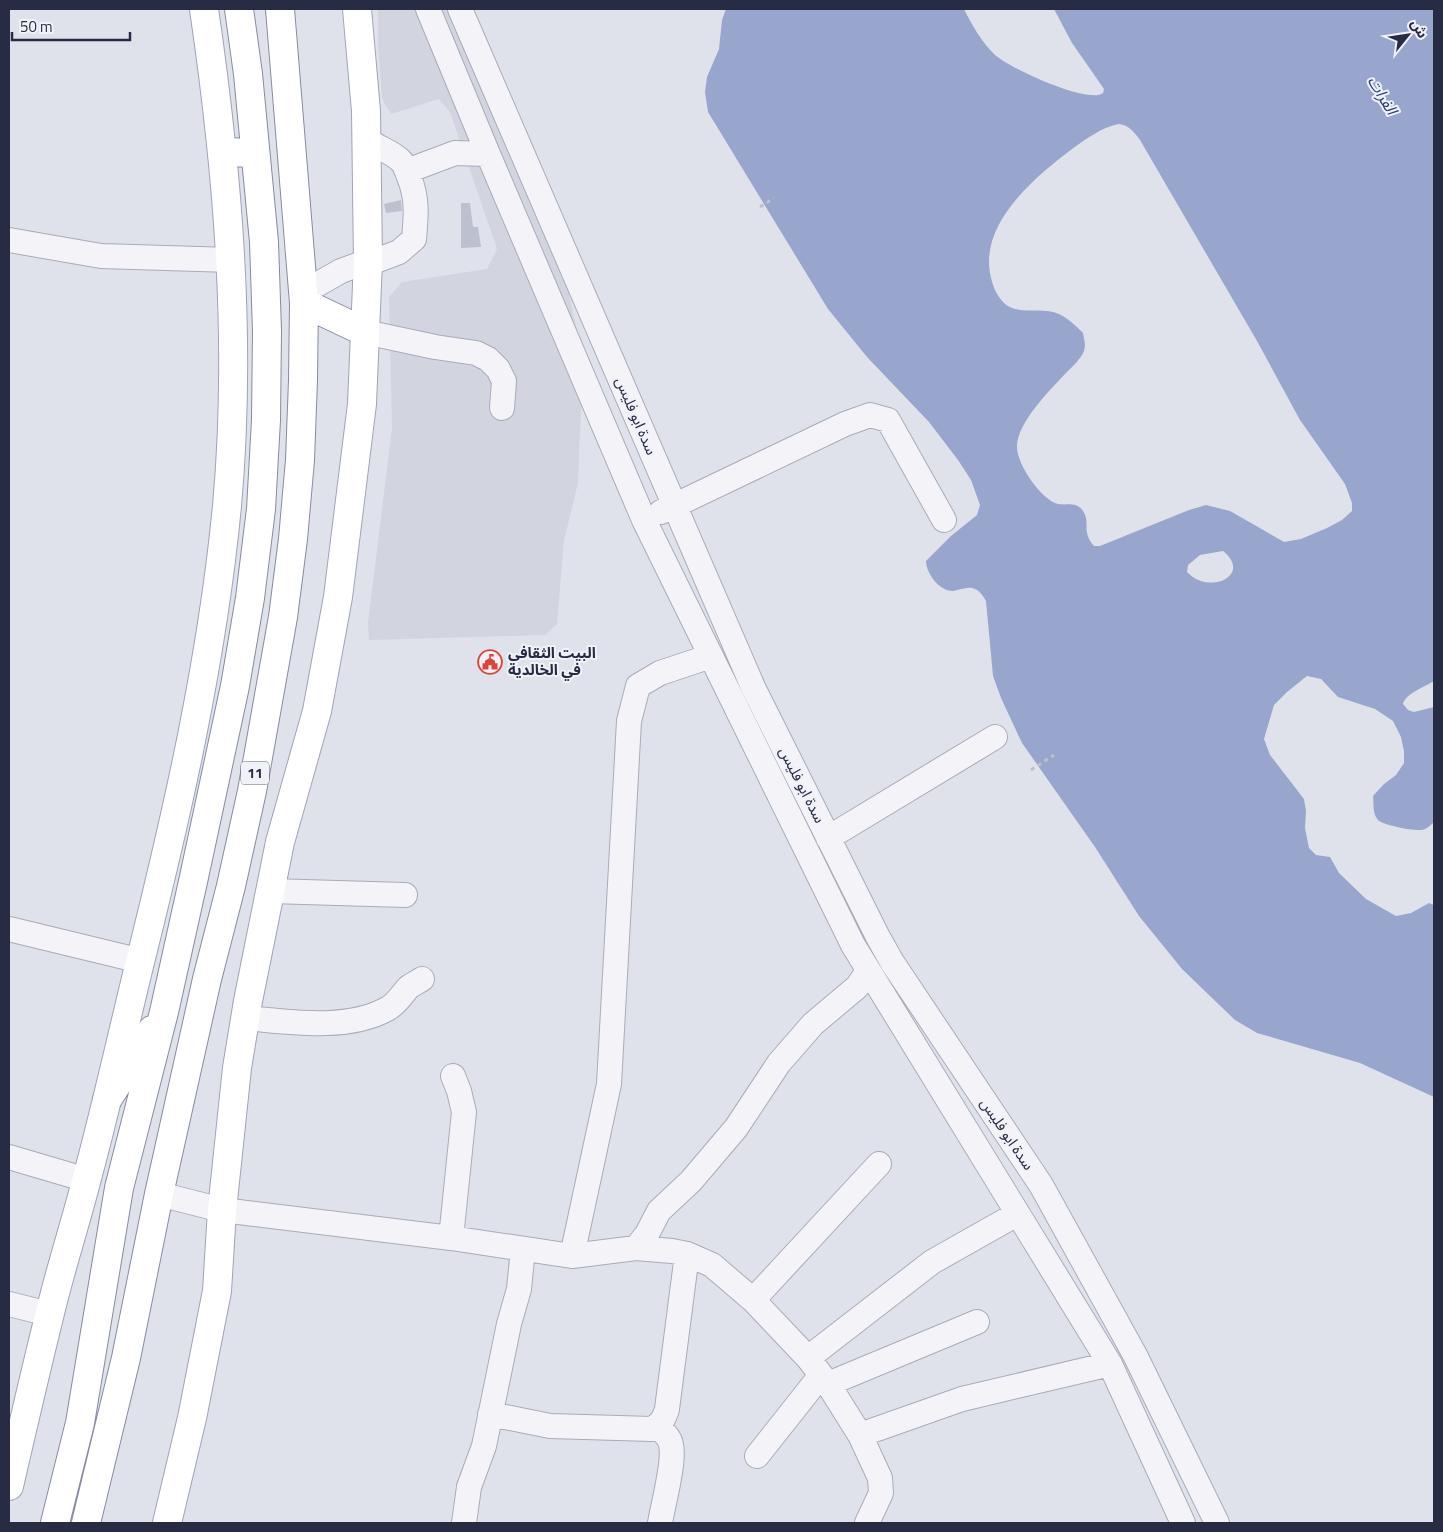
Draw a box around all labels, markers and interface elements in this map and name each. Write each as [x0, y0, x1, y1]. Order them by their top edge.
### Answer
scale bar [12, 10, 130, 42]
north arrow [1383, 10, 1433, 60]
text: 50 m [20, 15, 53, 38]
text: ش [1406, 15, 1434, 42]
water label: الفرات [1362, 71, 1405, 121]
street label: سدة ابو فليس [610, 373, 663, 459]
place label: البيت الثقافي في الخالدية [508, 641, 596, 681]
public building icon: البيت الثقافي في الخالدية [477, 649, 503, 675]
street label: سدة ابو فليس [773, 743, 832, 827]
road number: 11 [241, 761, 269, 784]
street label: سدة ابو فليس [975, 1093, 1040, 1175]

